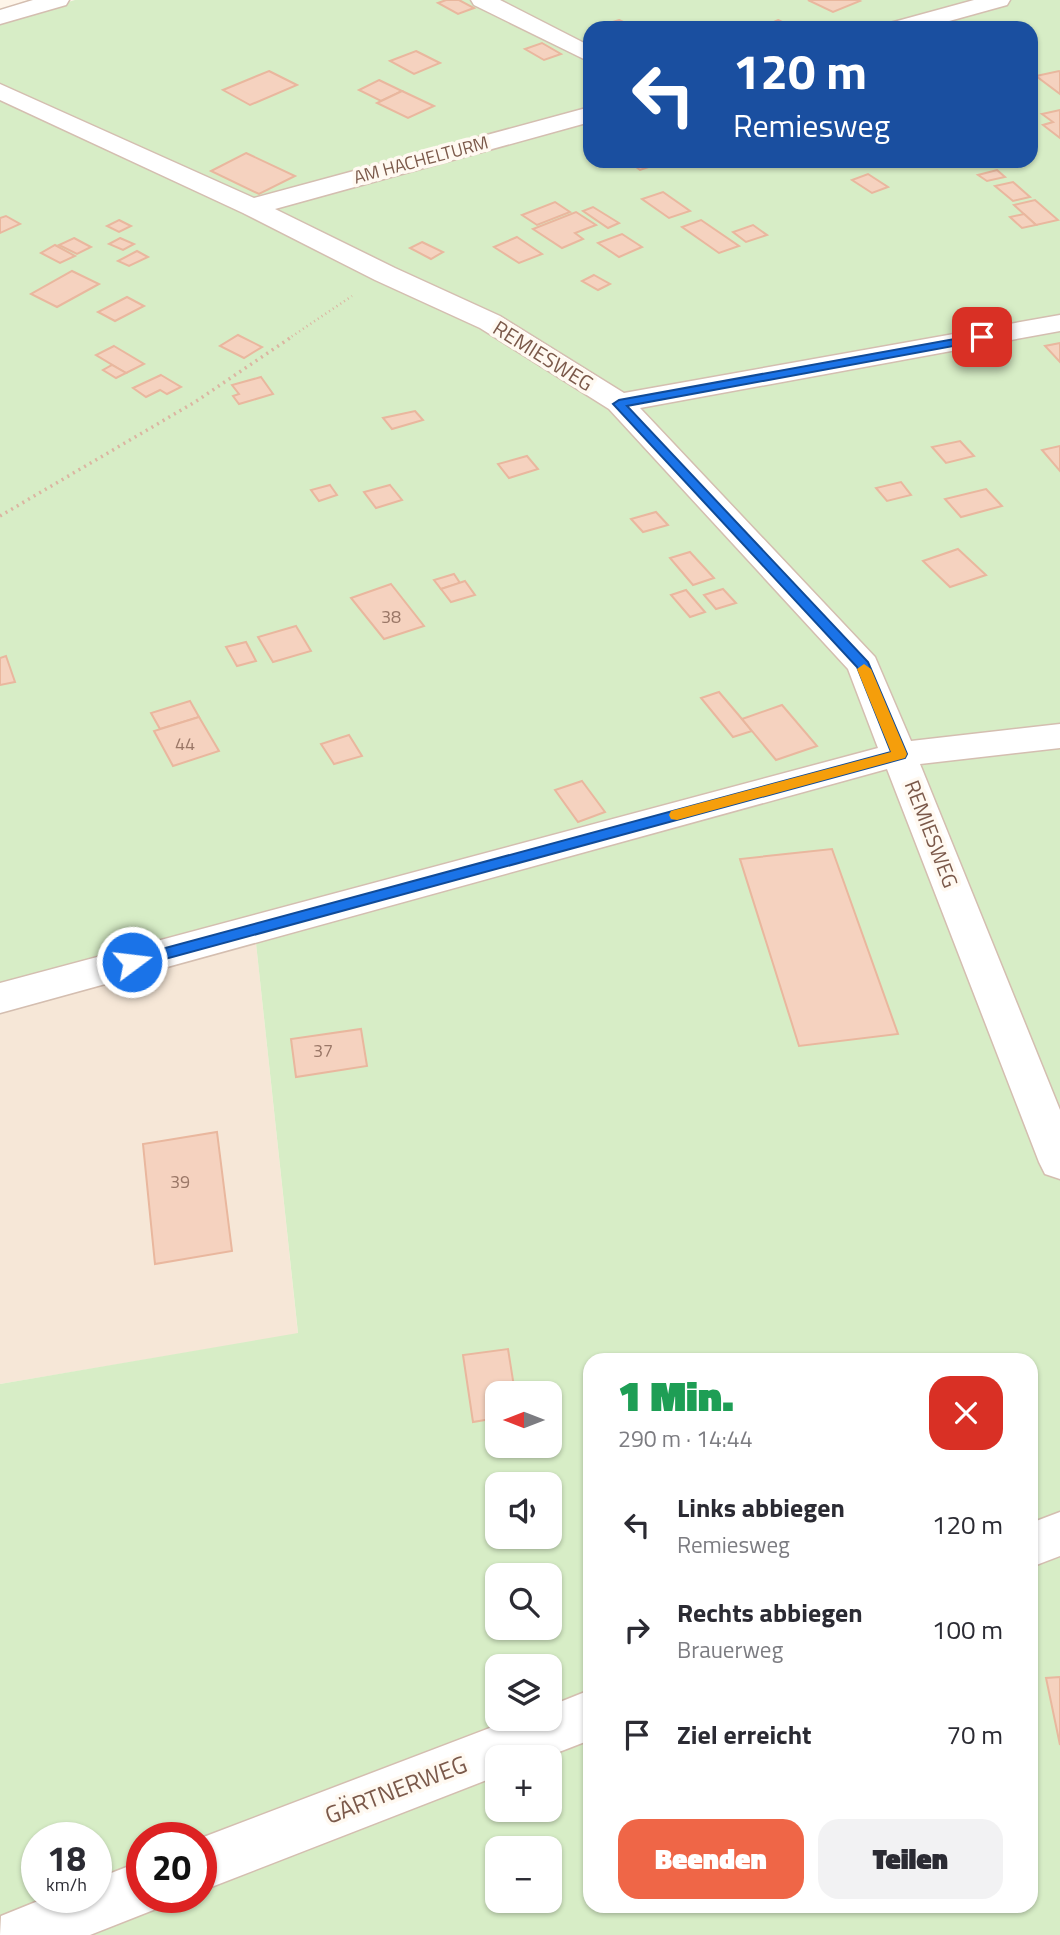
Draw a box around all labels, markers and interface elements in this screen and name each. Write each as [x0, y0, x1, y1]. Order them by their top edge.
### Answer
text: 120 m [733, 33, 867, 108]
icon: left [618, 49, 709, 140]
text: Remiesweg [733, 101, 890, 149]
street label: AM HACHELTURM [350, 129, 491, 190]
pin [952, 307, 1012, 367]
street label: REMIESWEG [487, 312, 600, 399]
icon: arrive [963, 318, 1001, 356]
house number: 38 [381, 603, 401, 630]
house number: 44 [175, 730, 195, 757]
street label: REMIESWEG [897, 775, 967, 892]
position arrow [95, 925, 169, 999]
house number: 37 [313, 1037, 333, 1064]
house number: 39 [170, 1168, 190, 1195]
text: 1 Min. [618, 1363, 734, 1427]
button: close [929, 1376, 1003, 1450]
north arrow [485, 1381, 562, 1458]
map controls [485, 1381, 562, 1913]
text: 290 m · 14:44 [618, 1421, 753, 1456]
button: sound [485, 1472, 562, 1549]
text: Links abbiegen [677, 1488, 845, 1527]
text: 120 m [932, 1505, 1003, 1544]
icon: left [618, 1506, 656, 1544]
text: Remiesweg [677, 1527, 790, 1562]
button: search [485, 1563, 562, 1640]
text: Rechts abbiegen [677, 1593, 863, 1632]
text: 100 m [932, 1610, 1003, 1649]
icon: right [618, 1611, 656, 1649]
text: Brauerweg [677, 1632, 783, 1667]
button: layers [485, 1654, 562, 1731]
text: Ziel erreicht [677, 1715, 812, 1754]
text: 70 m [946, 1715, 1003, 1754]
icon: arrive [618, 1716, 656, 1754]
street label: GÄRTNERWEG [319, 1745, 472, 1833]
button: + [485, 1745, 562, 1822]
button: Beenden [618, 1819, 804, 1899]
button: Teilen [818, 1819, 1003, 1899]
speed limit sign: 20 [126, 1822, 217, 1913]
text: 18 [47, 1831, 86, 1885]
button: − [485, 1836, 562, 1913]
text: km/h [46, 1871, 87, 1898]

